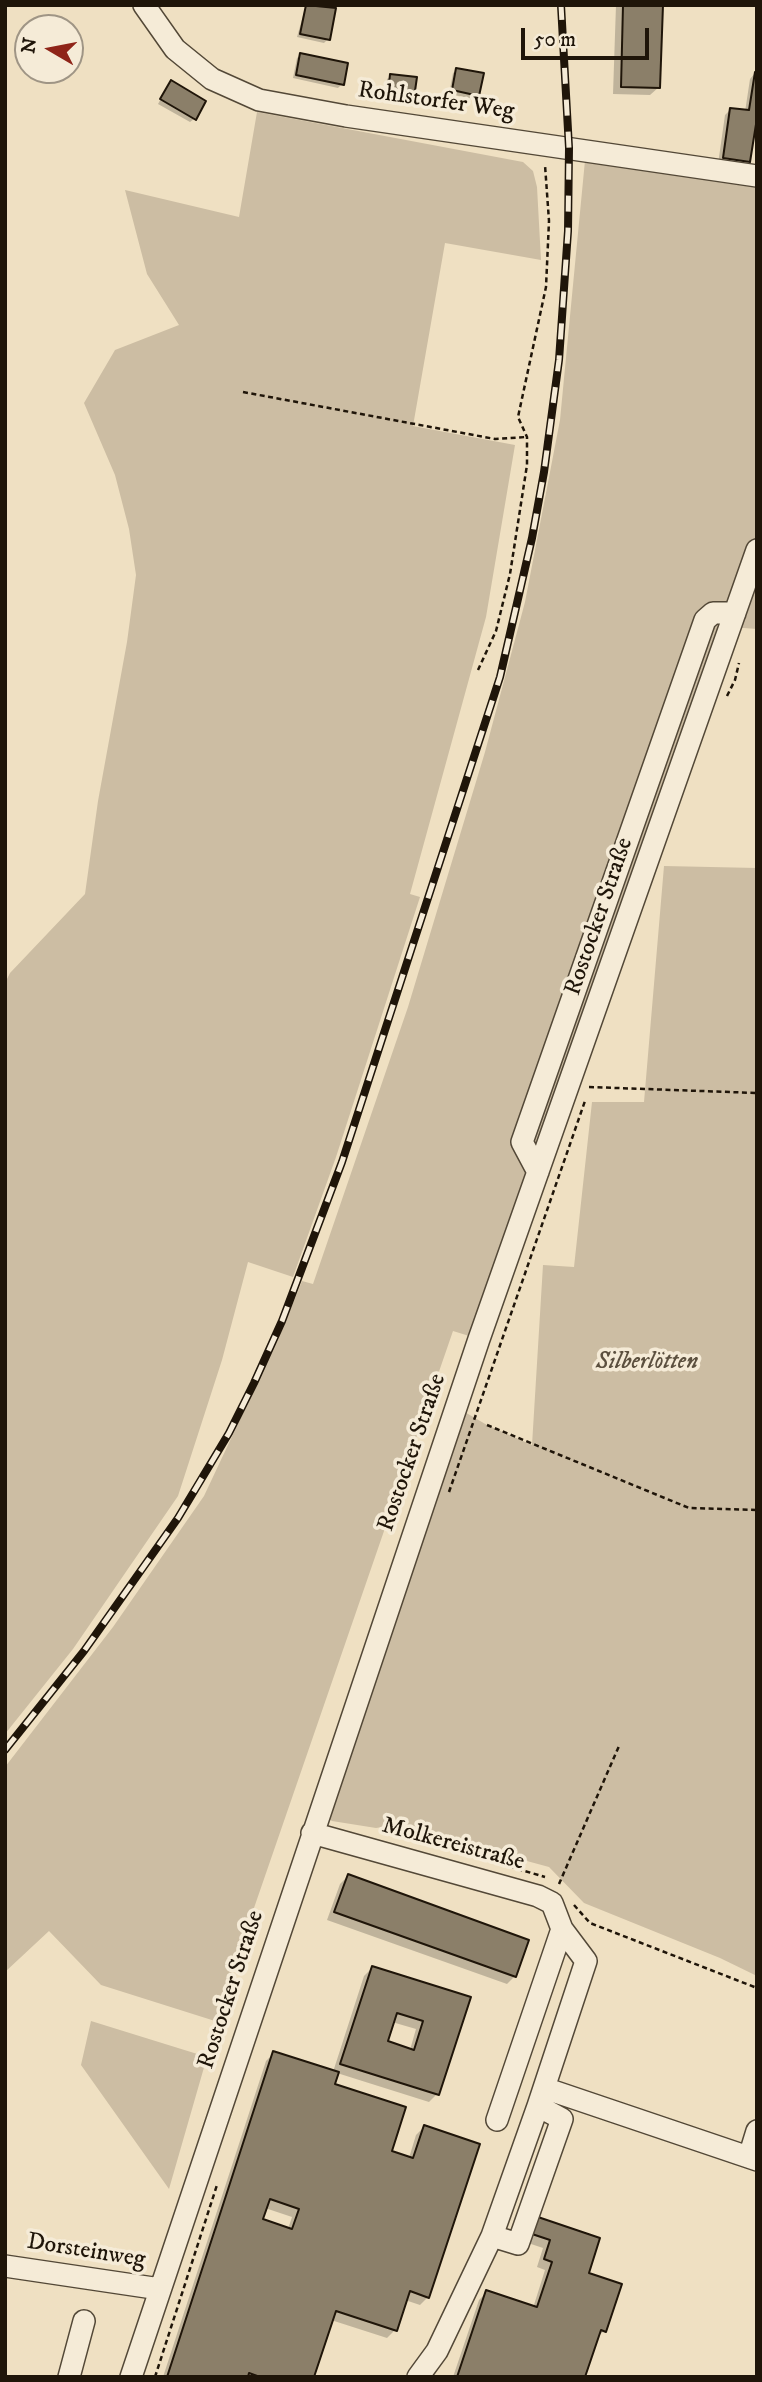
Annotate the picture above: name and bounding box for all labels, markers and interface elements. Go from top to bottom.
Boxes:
north arrow [14,14,84,84]
scale bar [524,14,652,58]
text: 50 m [534,27,576,53]
text: N [17,36,42,55]
street label: Rohlstorfer Weg [356,77,516,127]
street label: Rostocker Straße [560,834,640,1000]
park label: Silberlötten [596,1349,698,1377]
street label: Rostocker Straße [373,1370,453,1536]
street label: Molkereistraße [379,1812,527,1878]
street label: Rostocker Straße [193,1907,271,2073]
street label: Dorsteinweg [25,2228,147,2276]

